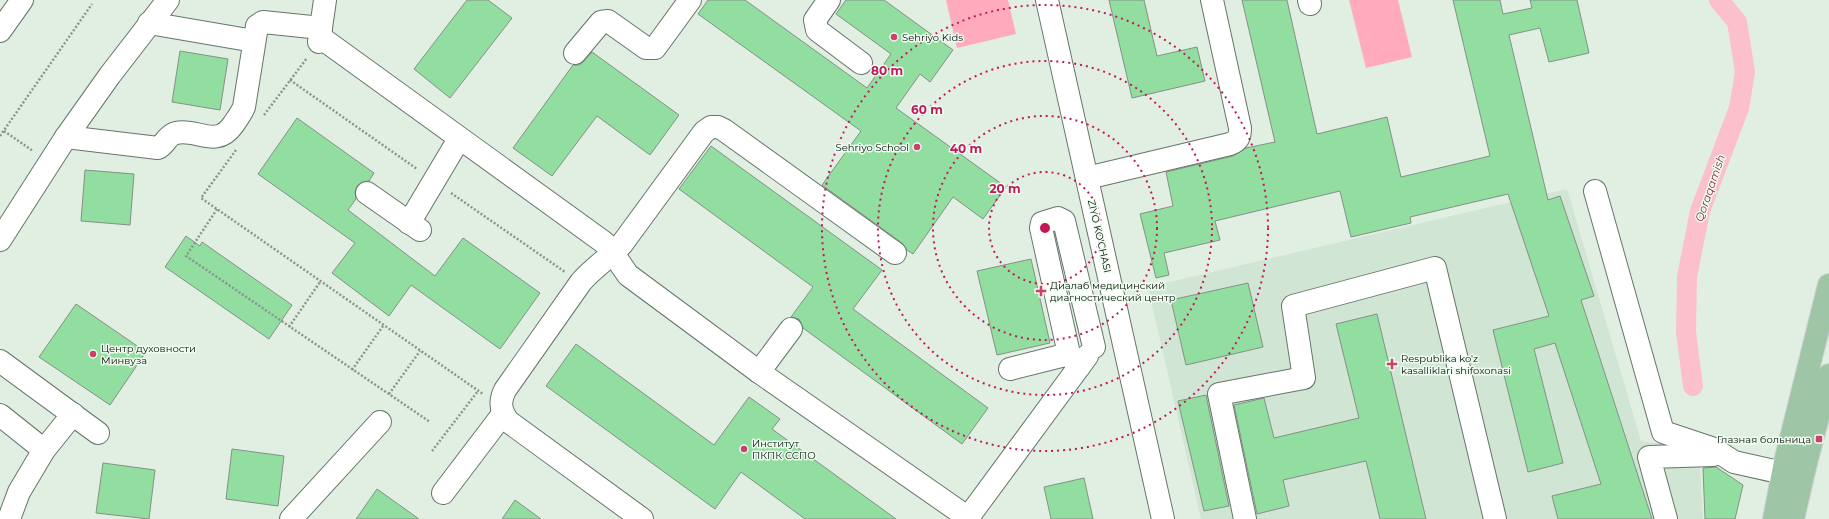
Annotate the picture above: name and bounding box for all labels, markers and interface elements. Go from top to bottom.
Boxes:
place label: Sehriyo Kids [902,31,963,44]
marker: Sehriyo Kids [889,32,899,42]
text: 80 m [871,63,903,78]
text: 60 m [911,102,943,117]
place label: Sehriyo School [836,141,909,154]
text: 40 m [950,141,982,156]
marker: Sehriyo School [912,142,922,152]
water label: Qoraqamish [1692,153,1728,223]
text: 20 m [989,181,1021,196]
street label: ZIYO KO'CHASI [1085,198,1114,274]
centre of rings [1038,221,1052,235]
place label: Диалаб медицинский диагностический центр [1050,279,1176,304]
marker: Диалаб медицинский диагностический центр [1035,285,1047,297]
place label: Центр духовности Минвуза [101,342,196,367]
marker: Центр духовности Минвуза [88,349,98,359]
place label: Respublika ko'z kasalliklari shifoxonasi [1401,352,1511,377]
marker: Respublika ko'z kasalliklari shifoxonasi [1386,358,1398,370]
place label: Глазная больница [1717,433,1811,446]
marker: Глазная больница [1814,434,1824,444]
place label: Институт ПКПК ССПО [752,437,816,462]
marker: Институт ПКПК ССПО [739,444,749,454]

